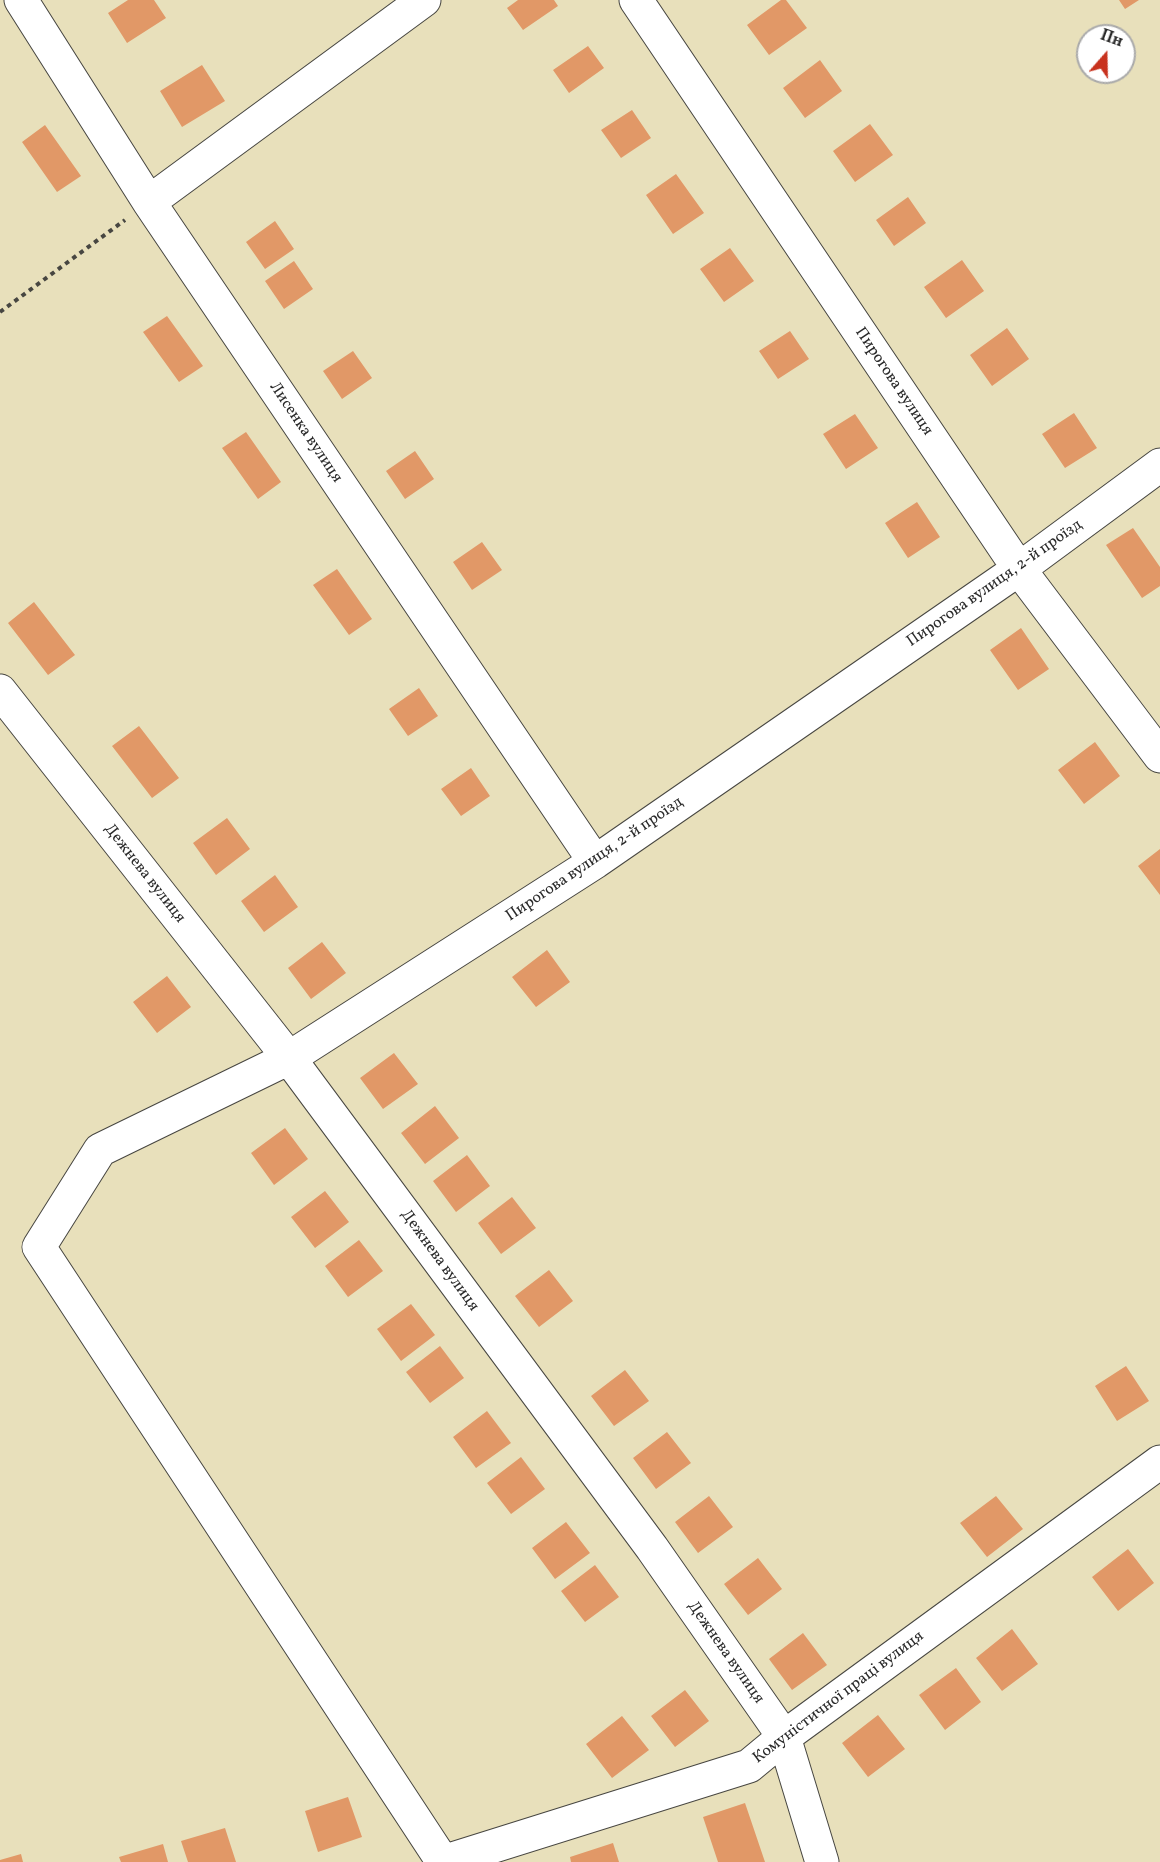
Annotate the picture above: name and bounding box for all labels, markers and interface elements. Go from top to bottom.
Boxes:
north arrow [1076,24,1136,84]
text: Пн [1097,25,1126,53]
street label: Пирогова вулиця [850,324,936,440]
street label: Лисенка вулиця [264,379,346,487]
street label: Пирогова вулиця, 2-й проїзд [904,516,1086,652]
street label: Пирогова вулиця, 2-й проїзд [503,793,687,927]
street label: Дежнева вулиця [99,820,189,928]
street label: Дежнева вулиця [396,1206,482,1316]
street label: Дежнева вулиця [682,1598,768,1708]
street label: Комуністичної праці вулиця [750,1627,928,1769]

